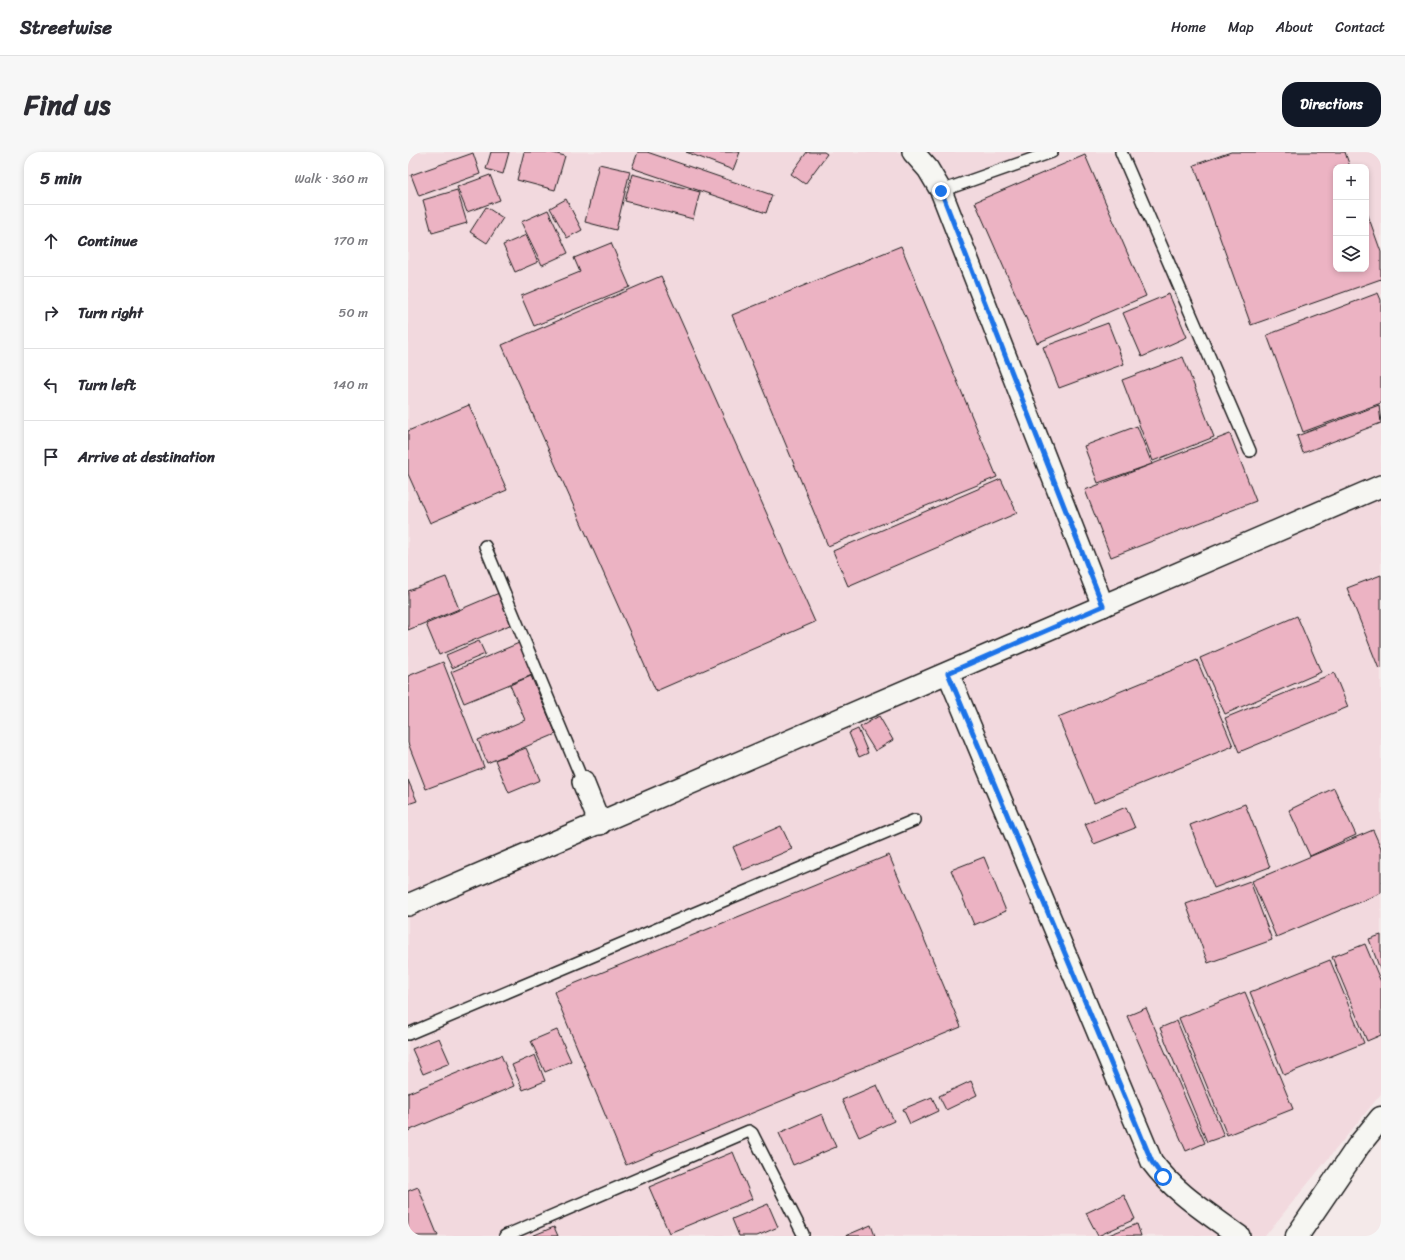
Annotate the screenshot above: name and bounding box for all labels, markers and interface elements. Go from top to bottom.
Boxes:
text: Streetwise [20,11,112,44]
text: Home [1171,15,1206,40]
text: Map [1228,15,1254,40]
text: About [1276,15,1313,40]
text: Contact [1335,15,1385,40]
text: Find us [24,80,111,129]
button: Directions [1282,82,1381,127]
text: 5 min [40,163,82,193]
map controls [1333,164,1369,272]
button: + [1333,164,1369,200]
text: Walk · 360 m [294,167,368,190]
route end [932,182,950,200]
button: − [1333,200,1369,236]
text: Continue [78,228,138,254]
text: 170 m [333,229,368,252]
icon: ahead [40,230,62,252]
button: layers [1333,236,1369,272]
text: Turn right [78,300,143,326]
text: 50 m [338,301,368,324]
icon: right [40,302,62,324]
text: Turn left [78,372,136,398]
text: 140 m [333,373,368,396]
icon: left [40,374,62,396]
text: Arrive at destination [78,444,215,470]
icon: arrive [40,446,62,468]
route start [1154,1168,1172,1186]

